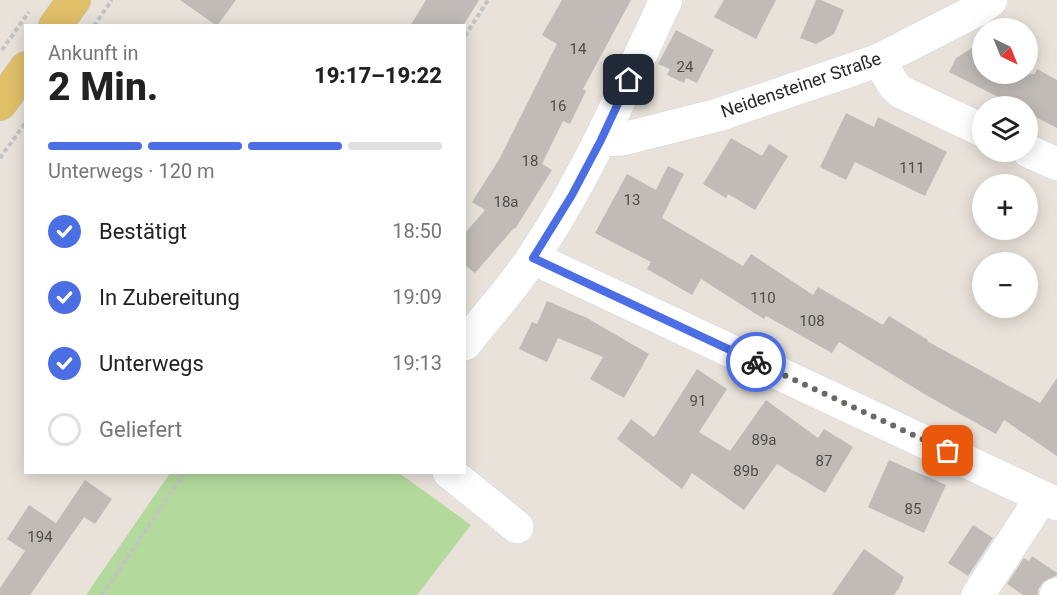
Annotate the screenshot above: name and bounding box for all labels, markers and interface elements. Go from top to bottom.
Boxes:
north arrow [972,18,1038,84]
map controls [972,18,1038,318]
house number: 14 [570,40,587,58]
text: Ankunft in [48,41,139,65]
street label: Neidensteiner Straße [718,47,884,122]
pin [603,54,654,105]
house number: 24 [677,58,694,76]
text: 19:17–19:22 [314,63,442,88]
icon: home [612,63,645,96]
text: 2 Min. [48,64,158,110]
button: layers [972,96,1038,162]
house number: 16 [550,97,566,115]
house number: 18 [522,152,538,170]
text: Unterwegs · 120 m [48,159,215,183]
house number: 111 [899,159,925,177]
button: + [972,174,1038,240]
house number: 13 [624,191,640,209]
house number: 18a [493,193,519,211]
icon: check [48,215,81,248]
text: Bestätigt [99,219,187,244]
text: 18:50 [392,219,442,243]
button: − [972,252,1038,318]
icon: check [48,281,81,314]
text: In Zubereitung [99,285,240,310]
text: 19:09 [392,285,442,309]
house number: 110 [750,289,776,307]
house number: 108 [799,312,825,330]
courier [726,332,786,392]
icon: bike [740,346,773,379]
icon: check [48,347,81,380]
text: Unterwegs [99,351,204,376]
text: 19:13 [392,351,442,375]
house number: 91 [690,392,706,410]
text: Geliefert [99,417,182,442]
pin [922,425,973,476]
house number: 89a [751,431,777,449]
icon: bag [931,434,964,467]
house number: 87 [816,452,832,470]
house number: 89b [733,462,759,480]
house number: 85 [905,500,921,518]
house number: 194 [27,528,53,546]

